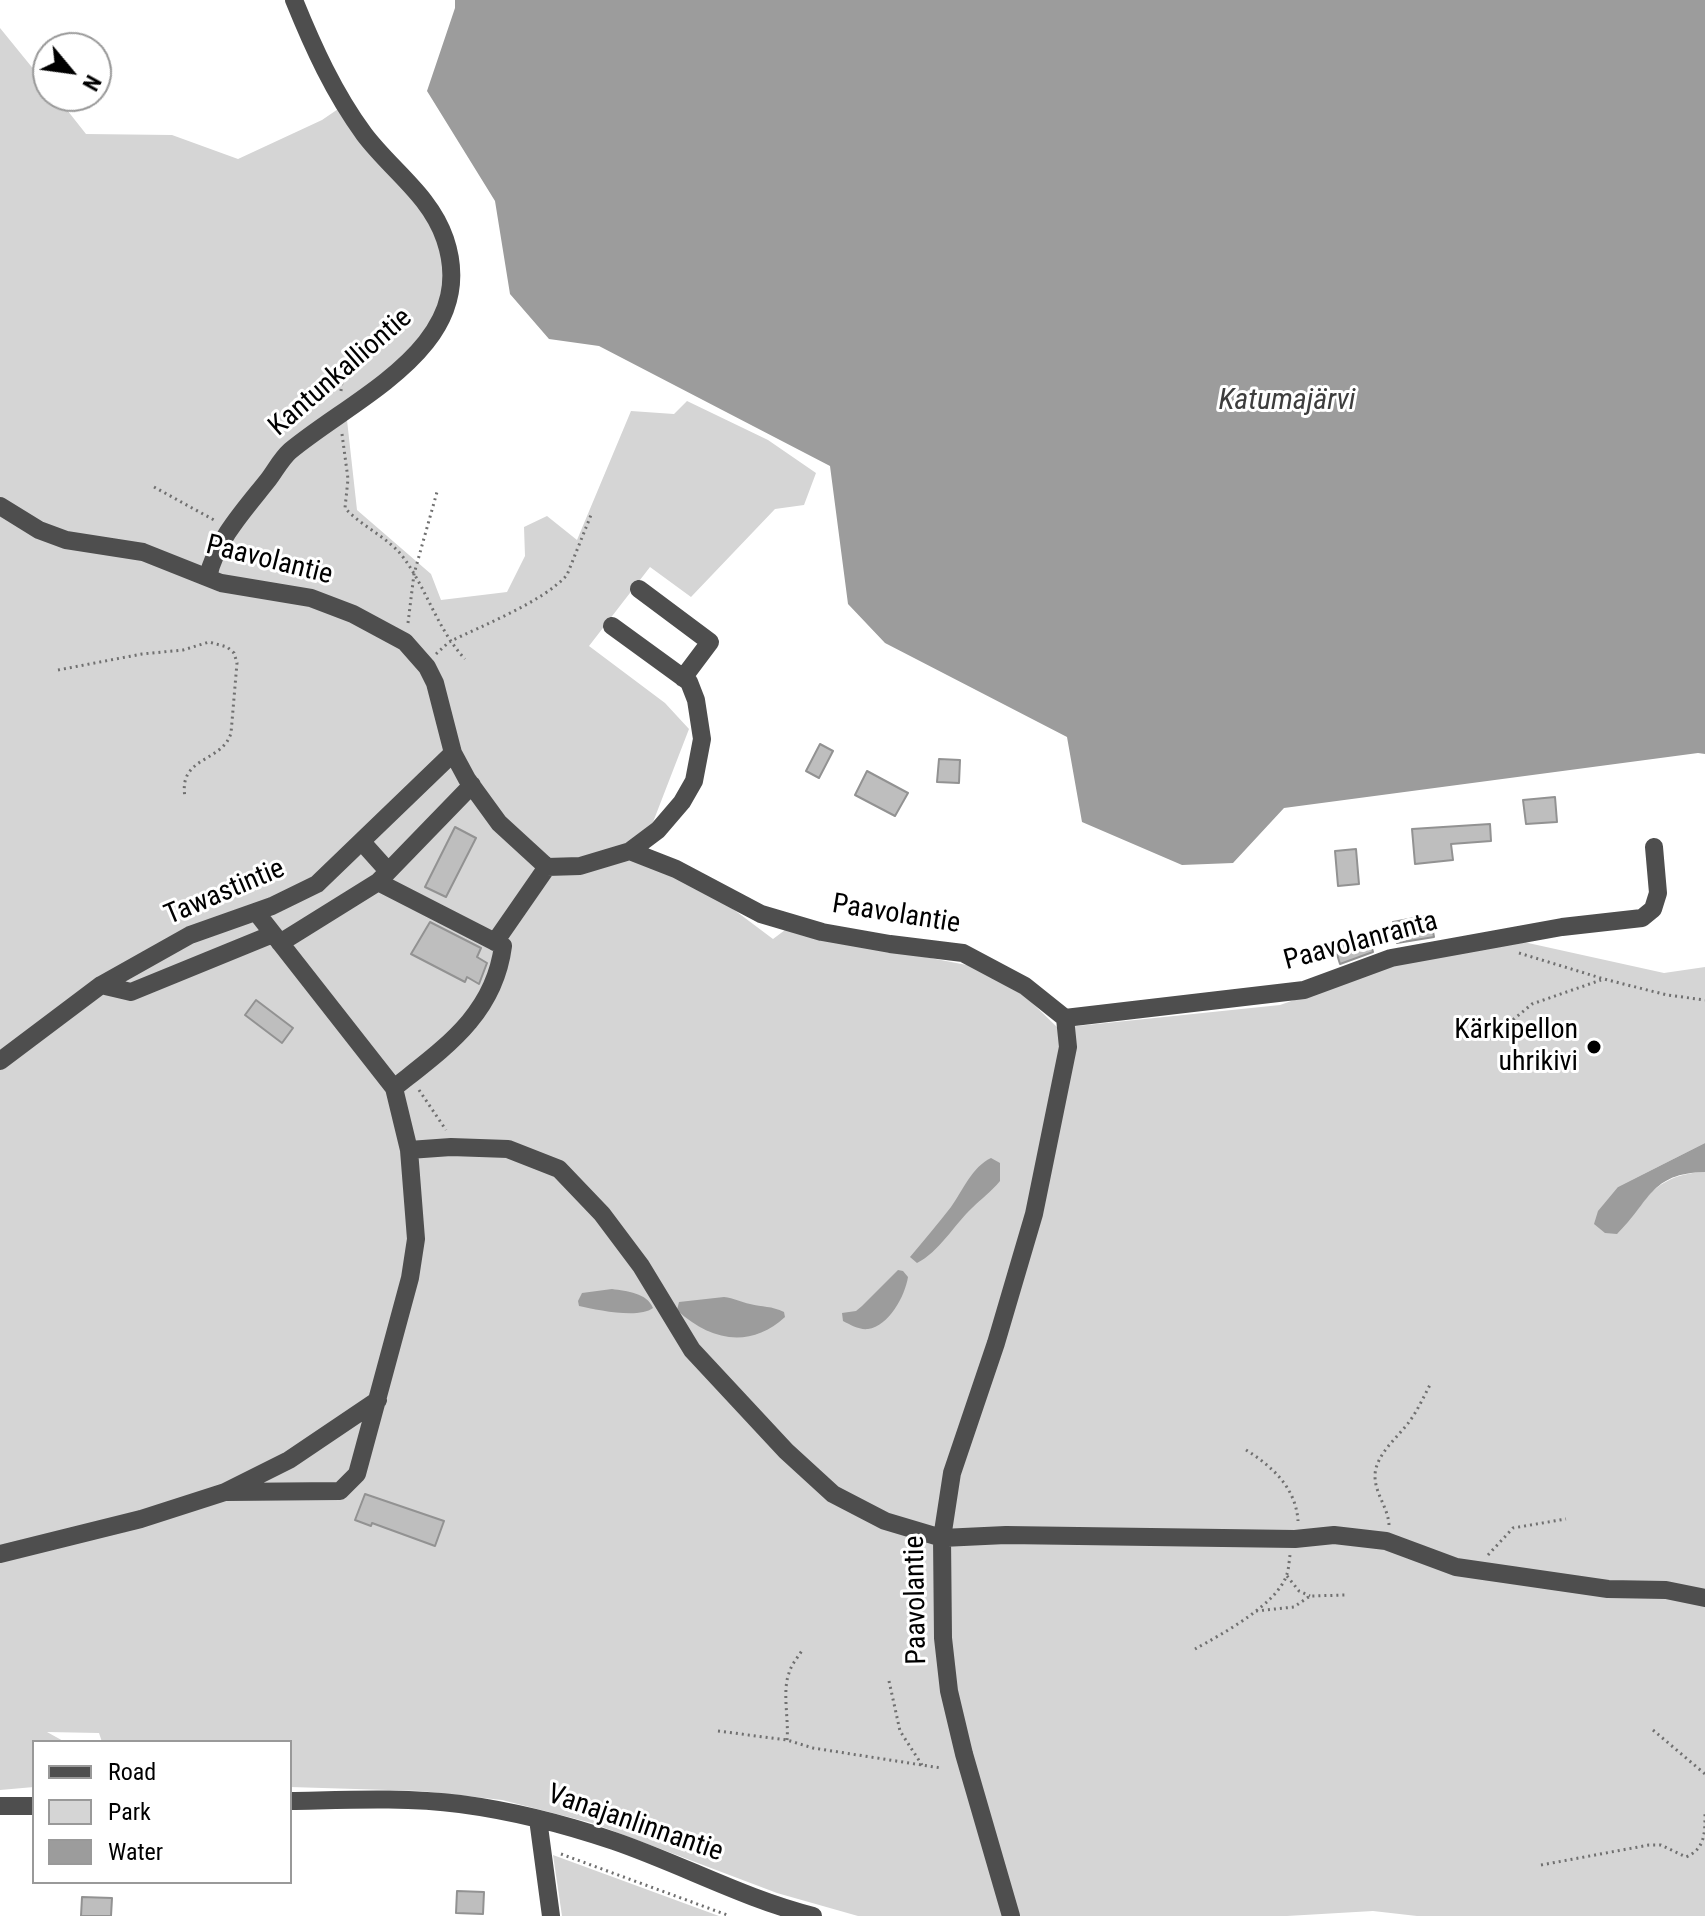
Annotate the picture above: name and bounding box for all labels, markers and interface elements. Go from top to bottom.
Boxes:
north arrow [32,32,112,112]
text: N [77,71,106,95]
street label: Kantunkalliontie [263,302,419,444]
water label: Katumajärvi [1218,383,1356,419]
street label: Paavolantie [202,529,336,593]
street label: Tawastintie [160,853,290,933]
street label: Paavolantie [830,888,962,942]
street label: Paavolanranta [1280,905,1442,979]
place label: Kärkipellon uhrikivi [1454,1014,1578,1080]
marker: Kärkipellon uhrikivi [1585,1038,1603,1056]
street label: Paavolantie [899,1535,935,1665]
legend [32,1740,292,1884]
text: Road [108,1758,156,1786]
street label: Vanajanlinnantie [543,1778,727,1870]
text: Park [108,1798,151,1826]
text: Water [108,1838,163,1866]

